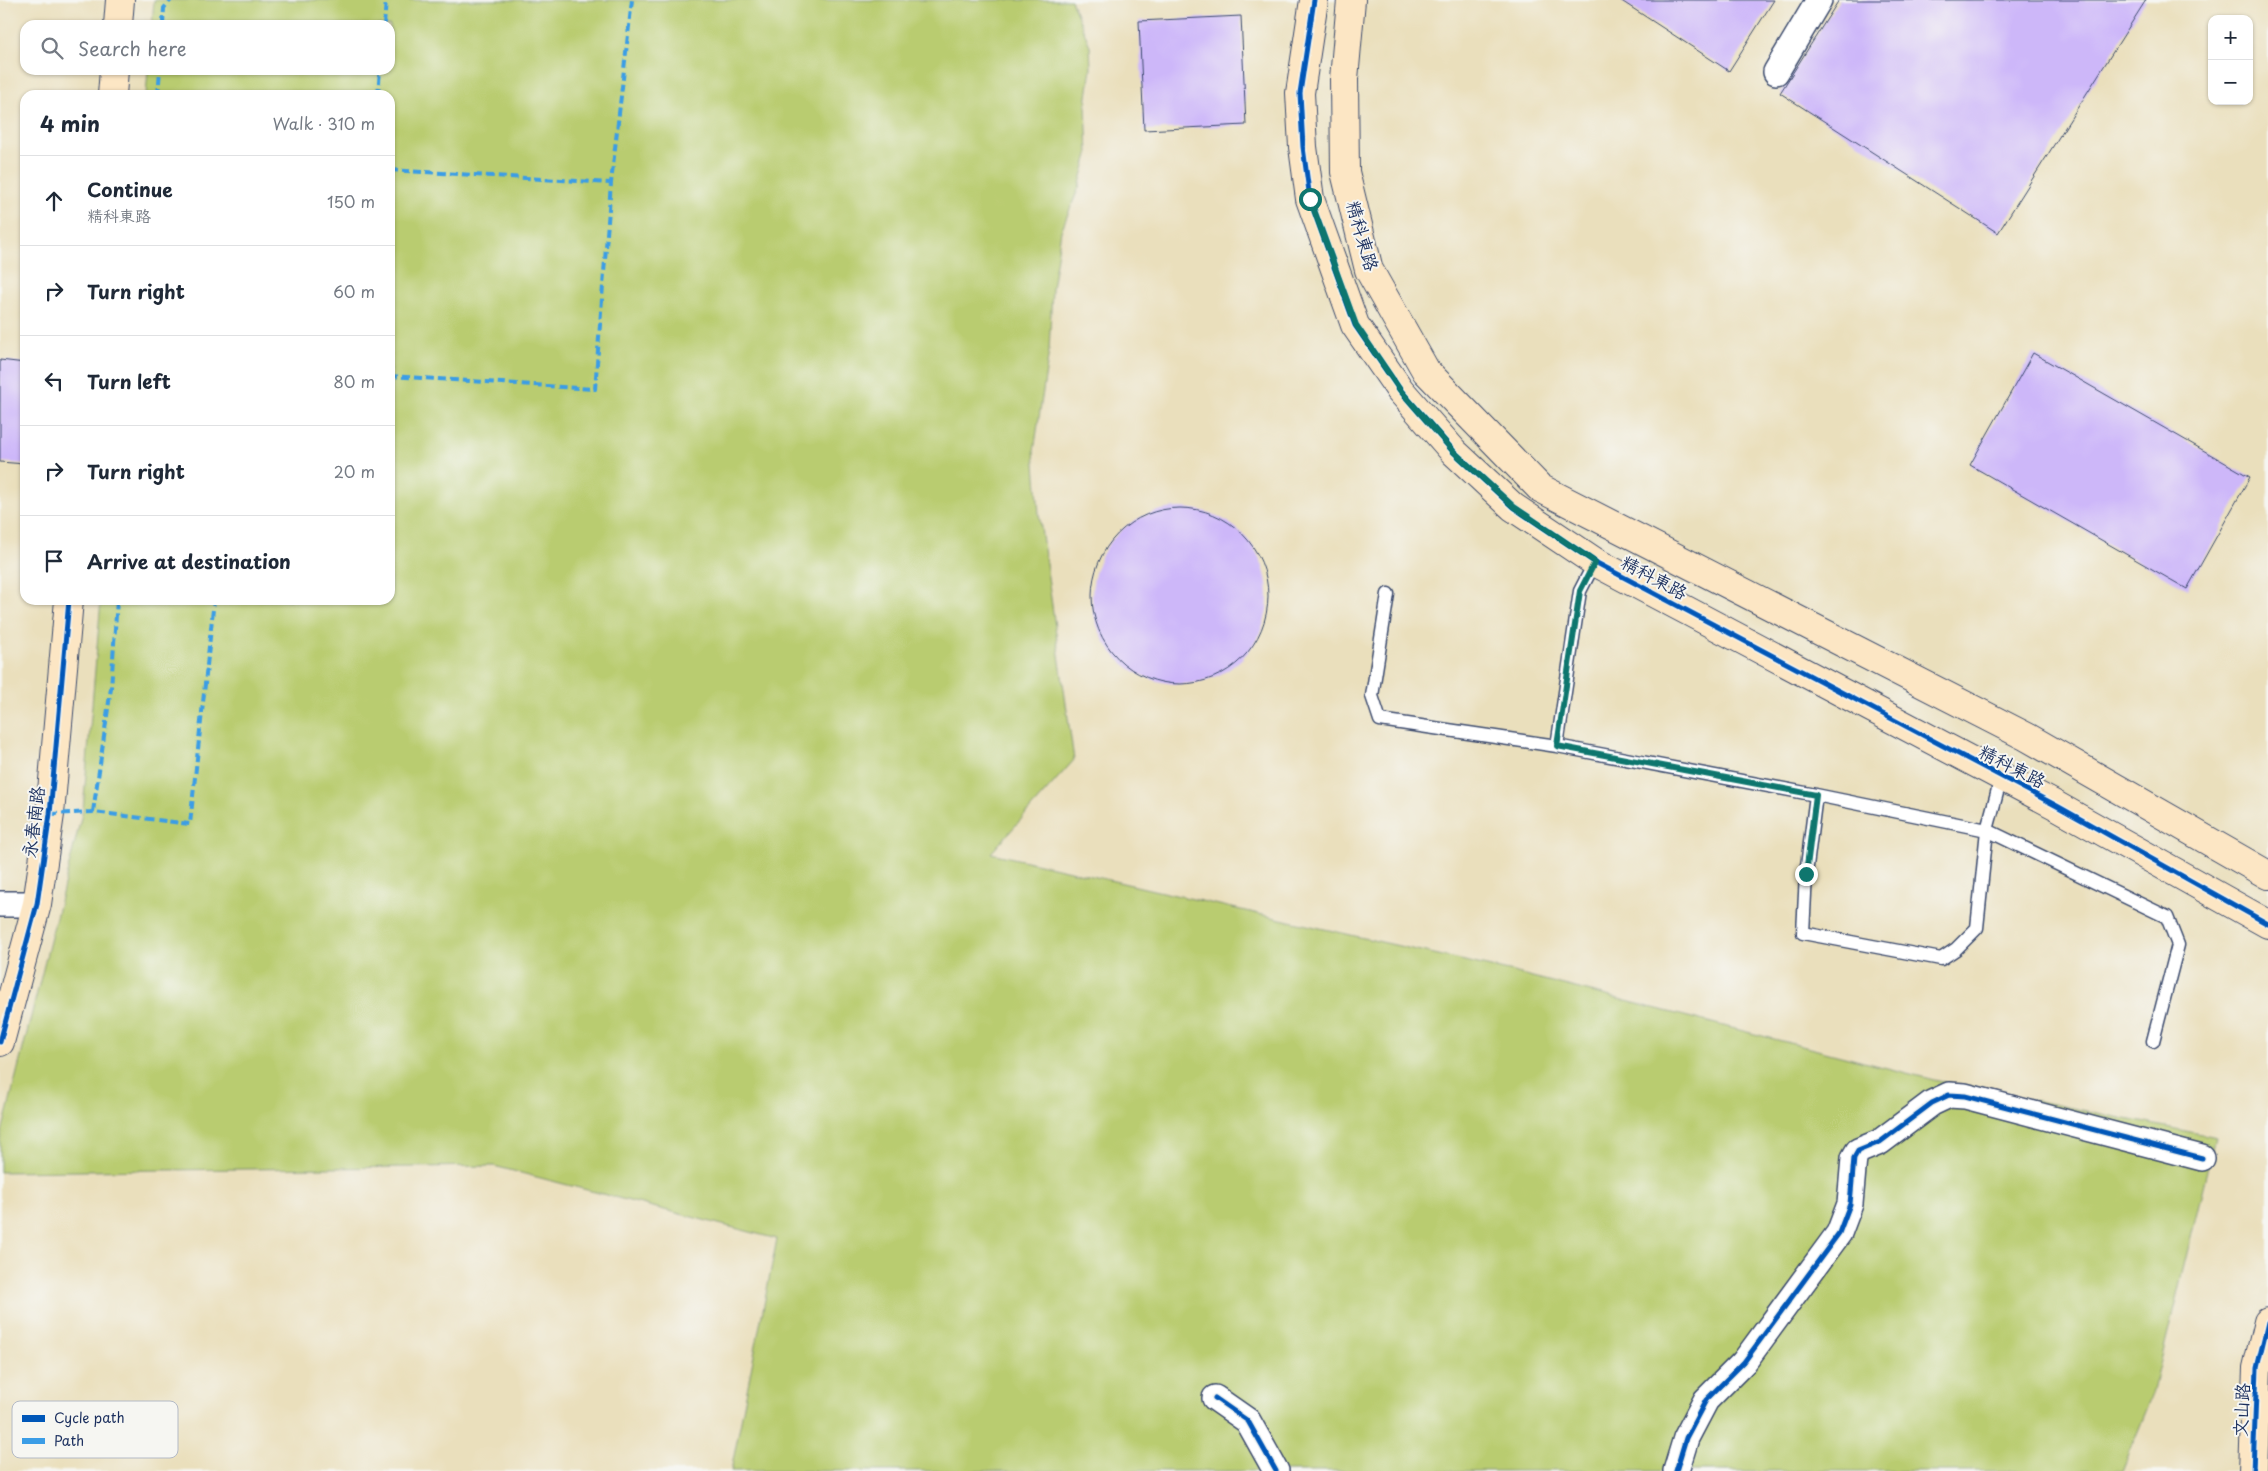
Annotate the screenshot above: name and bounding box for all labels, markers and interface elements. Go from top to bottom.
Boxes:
map controls [2208,15,2253,105]
button: + [2208,15,2253,60]
search box [20,20,395,75]
icon: search [38,34,66,62]
text: Search here [78,34,187,62]
button: − [2208,60,2253,105]
text: 4 min [40,107,100,139]
text: Walk · 310 m [273,111,375,135]
text: Continue [87,175,173,203]
icon: ahead [40,187,68,215]
route start [1299,188,1322,211]
text: 150 m [327,189,375,213]
street label: 精科東路 [1341,197,1386,274]
text: 精科東路 [87,203,151,227]
icon: right [40,277,68,305]
text: Turn right [87,277,185,305]
text: 60 m [333,279,375,303]
icon: left [40,367,68,395]
text: Turn left [87,367,171,395]
text: 80 m [333,369,375,393]
icon: right [40,457,68,485]
text: Turn right [87,457,185,485]
text: 20 m [334,459,375,483]
icon: arrive [40,547,68,575]
text: Arrive at destination [87,547,291,575]
street label: 精科東路 [1617,548,1693,605]
street label: 精科東路 [1974,737,2051,794]
street label: 永春南路 [15,784,50,859]
route end [1795,863,1818,886]
street label: 文山路 [2226,1382,2255,1438]
legend [12,1401,178,1458]
text: Cycle path [54,1407,125,1428]
text: Path [54,1430,84,1451]

